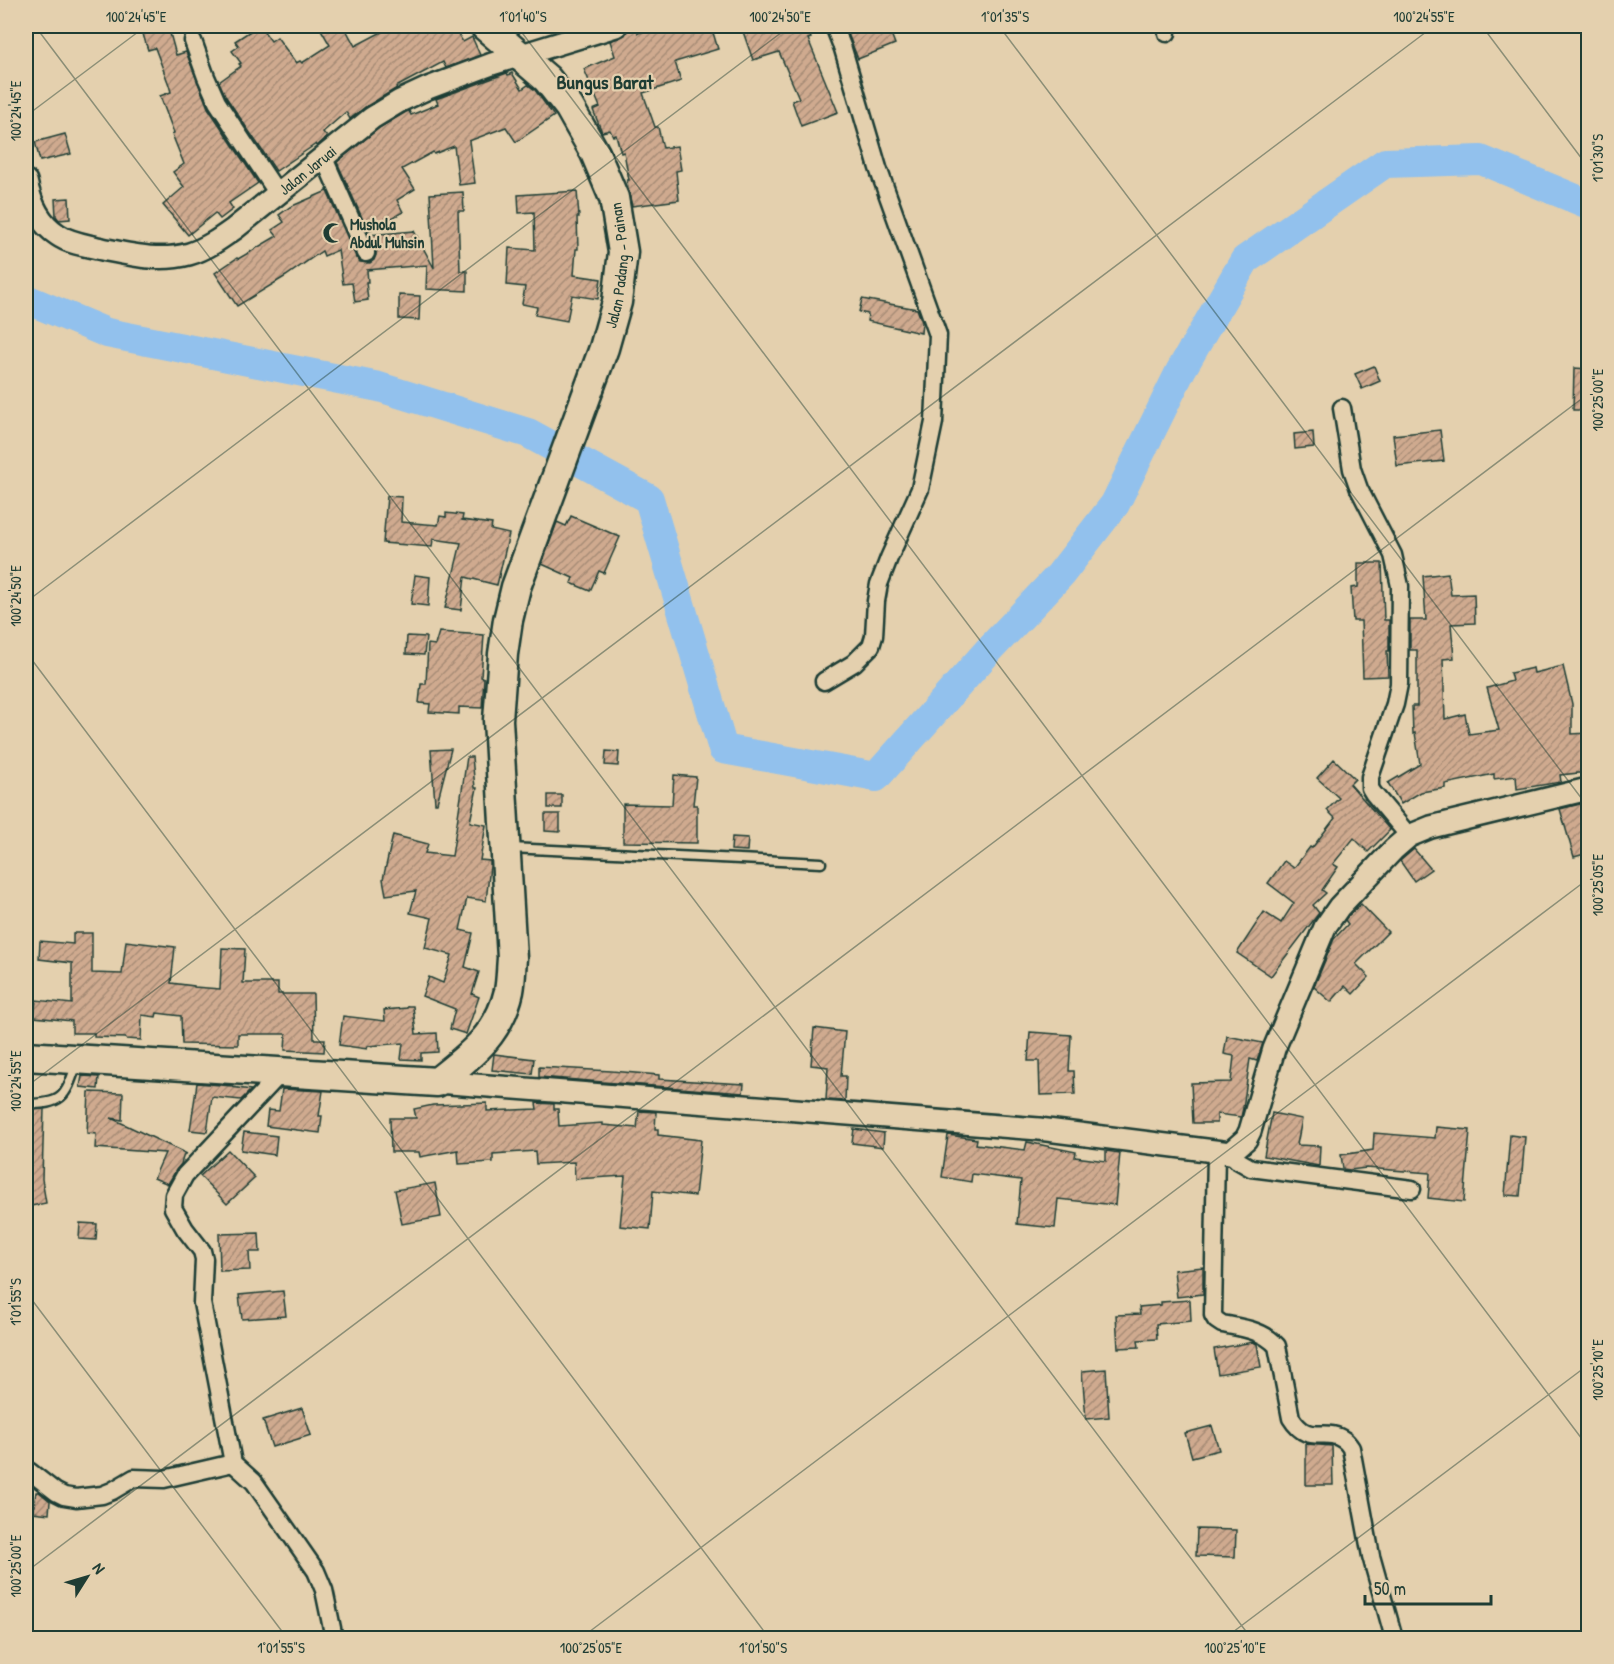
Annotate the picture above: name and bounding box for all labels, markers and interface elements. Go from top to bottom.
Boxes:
text: 100°24'45"E [106,6,167,27]
text: 1°01'40"S [499,6,547,27]
text: 100°24'50"E [749,6,811,27]
text: 1°01'35"S [981,6,1029,27]
text: 100°24'55"E [1393,6,1455,27]
district label: Bungus Barat [557,68,655,96]
text: 100°24'45"E [5,80,26,141]
text: 1°01'30"S [1587,134,1608,182]
street label: Jalan Jaruai [274,140,341,200]
street label: Jalan Padang - Painan [599,201,634,331]
place label: Mushola Abdul Muhsin [350,213,425,253]
mosque icon: Mushola Abdul Muhsin [321,221,345,245]
text: 100°25'00"E [1587,368,1608,431]
text: 100°24'50"E [5,565,26,627]
text: 100°25'05"E [1587,853,1608,916]
text: 100°24'55"E [5,1050,26,1112]
text: 1°01'55"S [5,1278,26,1326]
text: 100°25'10"E [1587,1339,1608,1401]
text: 100°25'00"E [5,1534,26,1597]
north arrow [57,1547,117,1607]
text: N [88,1558,111,1578]
scale bar [1365,1568,1491,1606]
text: 50 m [1374,1576,1406,1601]
text: 1°01'55"S [257,1637,305,1658]
text: 100°25'05"E [560,1637,623,1658]
text: 1°01'50"S [739,1637,787,1658]
text: 100°25'10"E [1204,1637,1266,1658]

